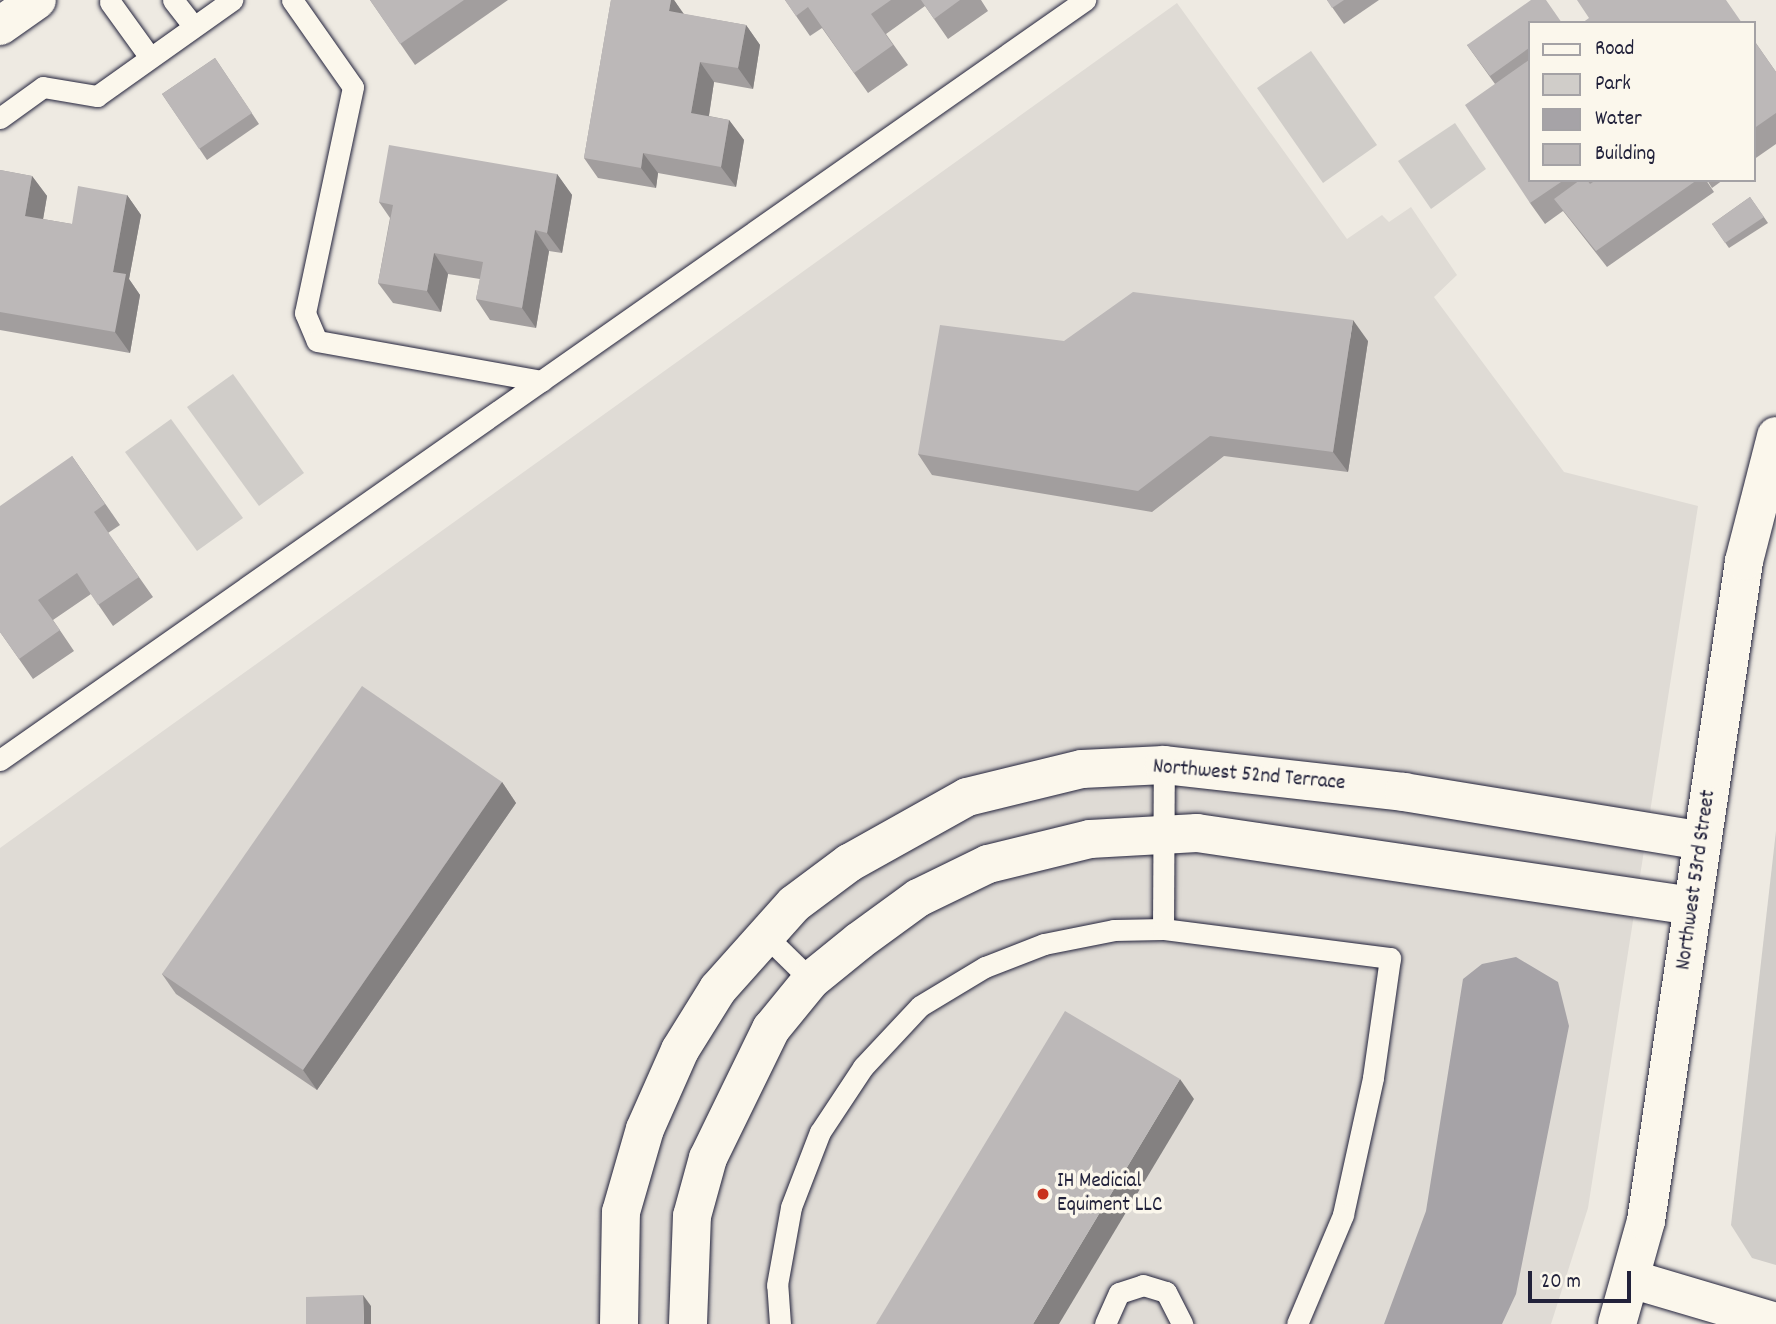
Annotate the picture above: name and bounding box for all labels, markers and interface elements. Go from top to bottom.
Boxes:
legend [1528,21,1755,182]
text: Road [1595,35,1634,65]
text: Park [1595,70,1631,100]
text: Water [1595,105,1642,135]
text: Building [1595,140,1655,170]
street label: Northwest 52nd Terrace [1152,755,1346,797]
street label: Northwest 53rd Street [1672,788,1722,972]
place label: IH Medicial Equiment LLC [1057,1169,1162,1219]
marker: IH Medicial Equiment LLC [1035,1186,1051,1202]
scale bar [1531,1258,1634,1302]
text: 20 m [1541,1268,1581,1298]

